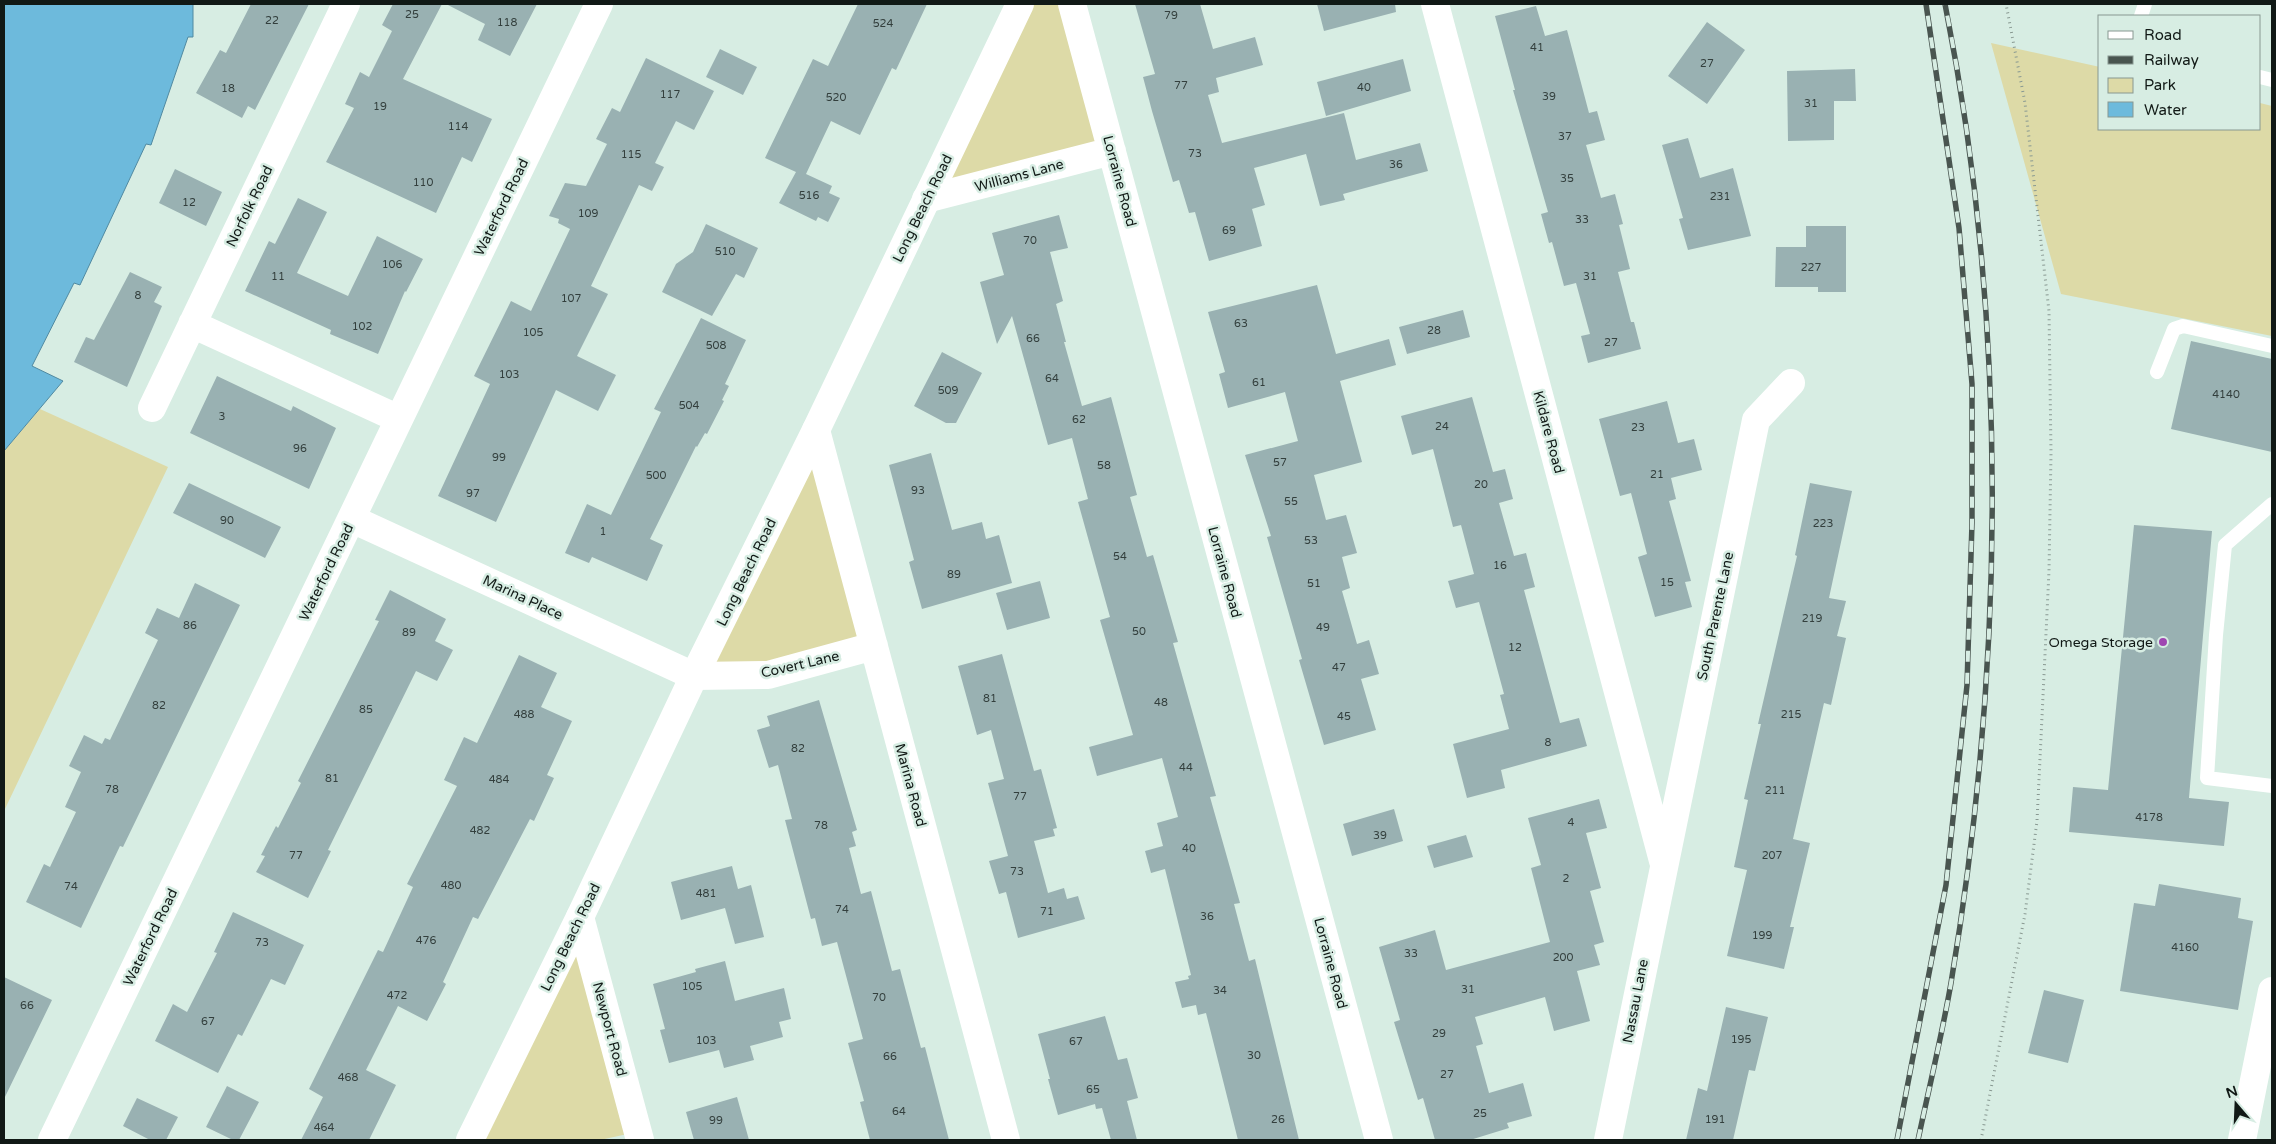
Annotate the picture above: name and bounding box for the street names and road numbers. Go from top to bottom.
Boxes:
street label: Lorraine Road [1099,134,1140,229]
street label: Long Beach Road [889,152,956,265]
street label: Williams Lane [973,155,1066,196]
street label: Waterford Road [471,156,532,259]
street label: Norfolk Road [222,163,276,250]
street label: Kildare Road [1529,389,1568,475]
street label: Long Beach Road [713,516,780,629]
street label: Waterford Road [296,521,357,624]
street label: Lorraine Road [1204,525,1245,620]
street label: South Parente Lane [1694,550,1737,682]
street label: Marina Place [480,572,566,623]
street label: Covert Lane [759,647,841,682]
street label: Marina Road [891,742,930,829]
street label: Long Beach Road [537,881,604,994]
street label: Waterford Road [120,886,181,989]
street label: Lorraine Road [1310,916,1351,1011]
street label: Nassau Lane [1619,958,1652,1044]
street label: Newport Road [589,980,630,1078]

